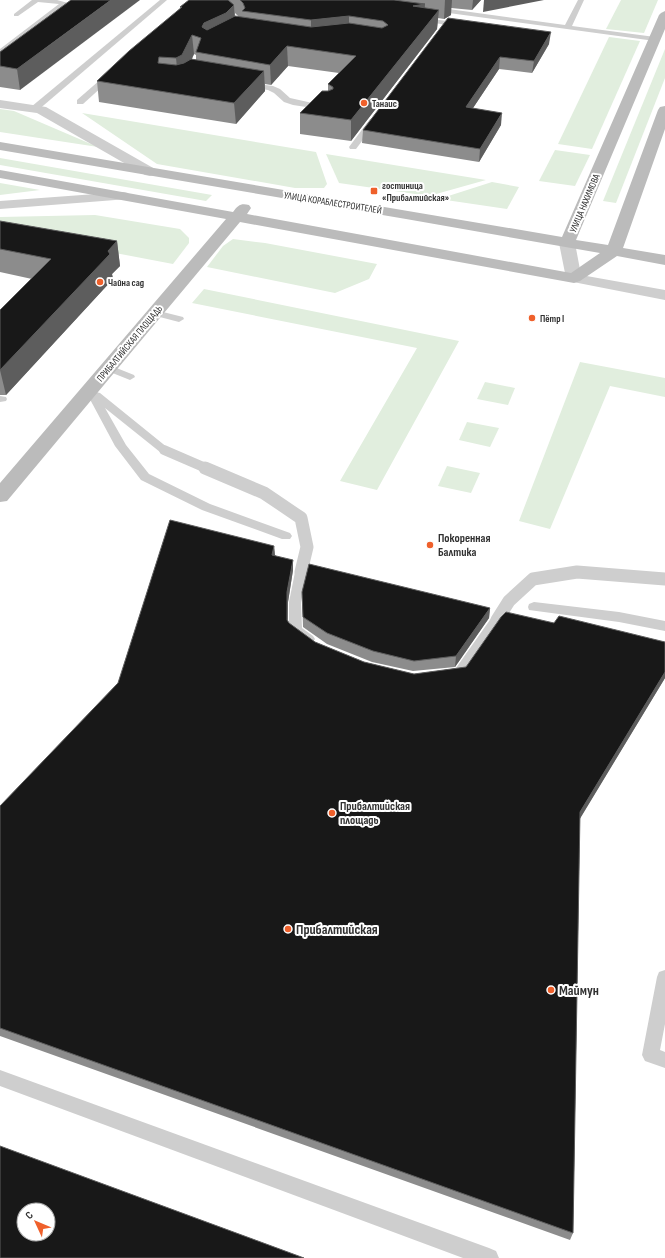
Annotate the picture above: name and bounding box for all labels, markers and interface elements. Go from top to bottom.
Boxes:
marker: Танаис [359,98,369,108]
place label: Танаис [372,98,397,110]
street label: УЛИЦА НАХИМОВА [567,172,603,234]
place label: гостиница «Прибалтийская» [382,180,450,204]
marker: гостиница «Прибалтийская» [369,186,379,196]
street label: УЛИЦА КОРАБЛЕСТРОИТЕЛЕЙ [283,189,383,217]
marker: Чайна сад [95,277,105,287]
place label: Чайна сад [108,277,144,289]
street label: ПРИБАЛТИЙСКАЯ ПЛОЩАДЬ [94,303,166,384]
marker: Пётр I [527,313,537,323]
place label: Пётр I [540,313,564,325]
place label: Покоренная Балтика [438,531,490,560]
marker: Покоренная Балтика [425,540,435,550]
place label: Прибалтийская площадь [340,799,410,828]
marker: Прибалтийская площадь [327,808,337,818]
place label: Прибалтийская [296,921,378,938]
marker: Прибалтийская [283,924,293,934]
place label: Маймун [559,982,599,999]
marker: Маймун [546,985,556,995]
north arrow [16,1202,56,1242]
text: С [23,1209,36,1222]

